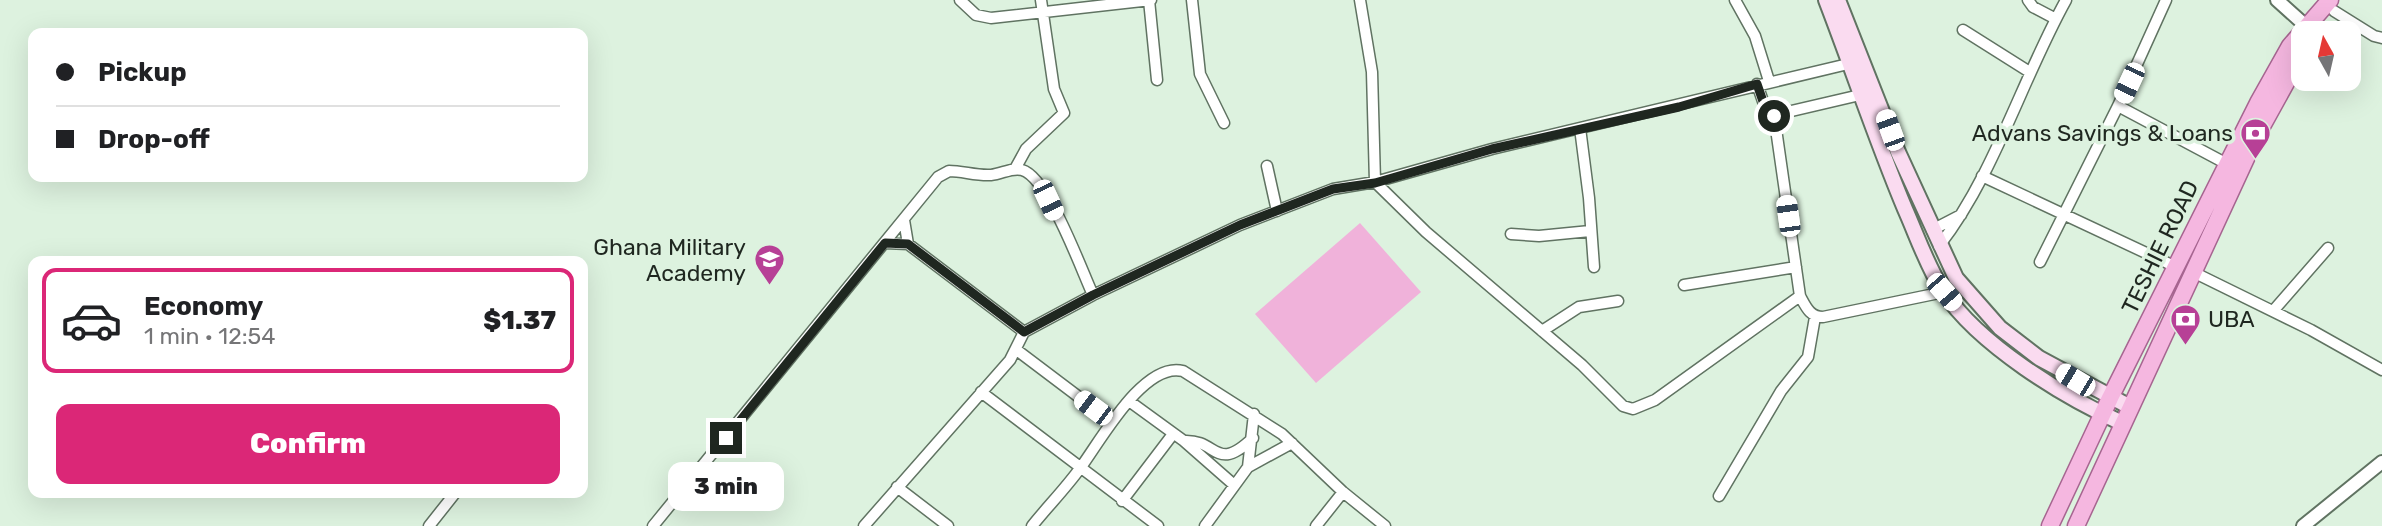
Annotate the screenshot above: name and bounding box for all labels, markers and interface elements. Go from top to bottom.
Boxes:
north arrow [2291,21,2361,91]
map controls [2291,21,2361,91]
text: Pickup [98,57,187,88]
car [2111,60,2148,106]
route start [1758,100,1790,132]
car [1873,107,1908,153]
bank icon: Advans Savings & Loans [2239,116,2273,160]
place label: Advans Savings & Loans [1972,119,2233,147]
text: Drop-off [98,124,210,155]
street label: TESHIE ROAD [2116,176,2204,318]
car [1030,177,1067,223]
car [1775,194,1802,238]
place label: Ghana Military Academy [593,233,746,287]
school or university icon: Ghana Military Academy [752,243,786,287]
car [1923,269,1966,315]
icon: car [60,289,123,352]
text: Economy [144,291,263,322]
bank icon: UBA [2168,302,2202,346]
text: $1.37 [483,305,556,336]
place label: UBA [2208,305,2255,333]
text: 1 min · 12:54 [144,322,275,350]
car [2052,360,2099,400]
car [1070,387,1117,429]
button: Confirm [56,404,560,484]
route end [710,422,742,454]
callout: 3 min [668,462,784,512]
text: 3 min [694,472,758,500]

